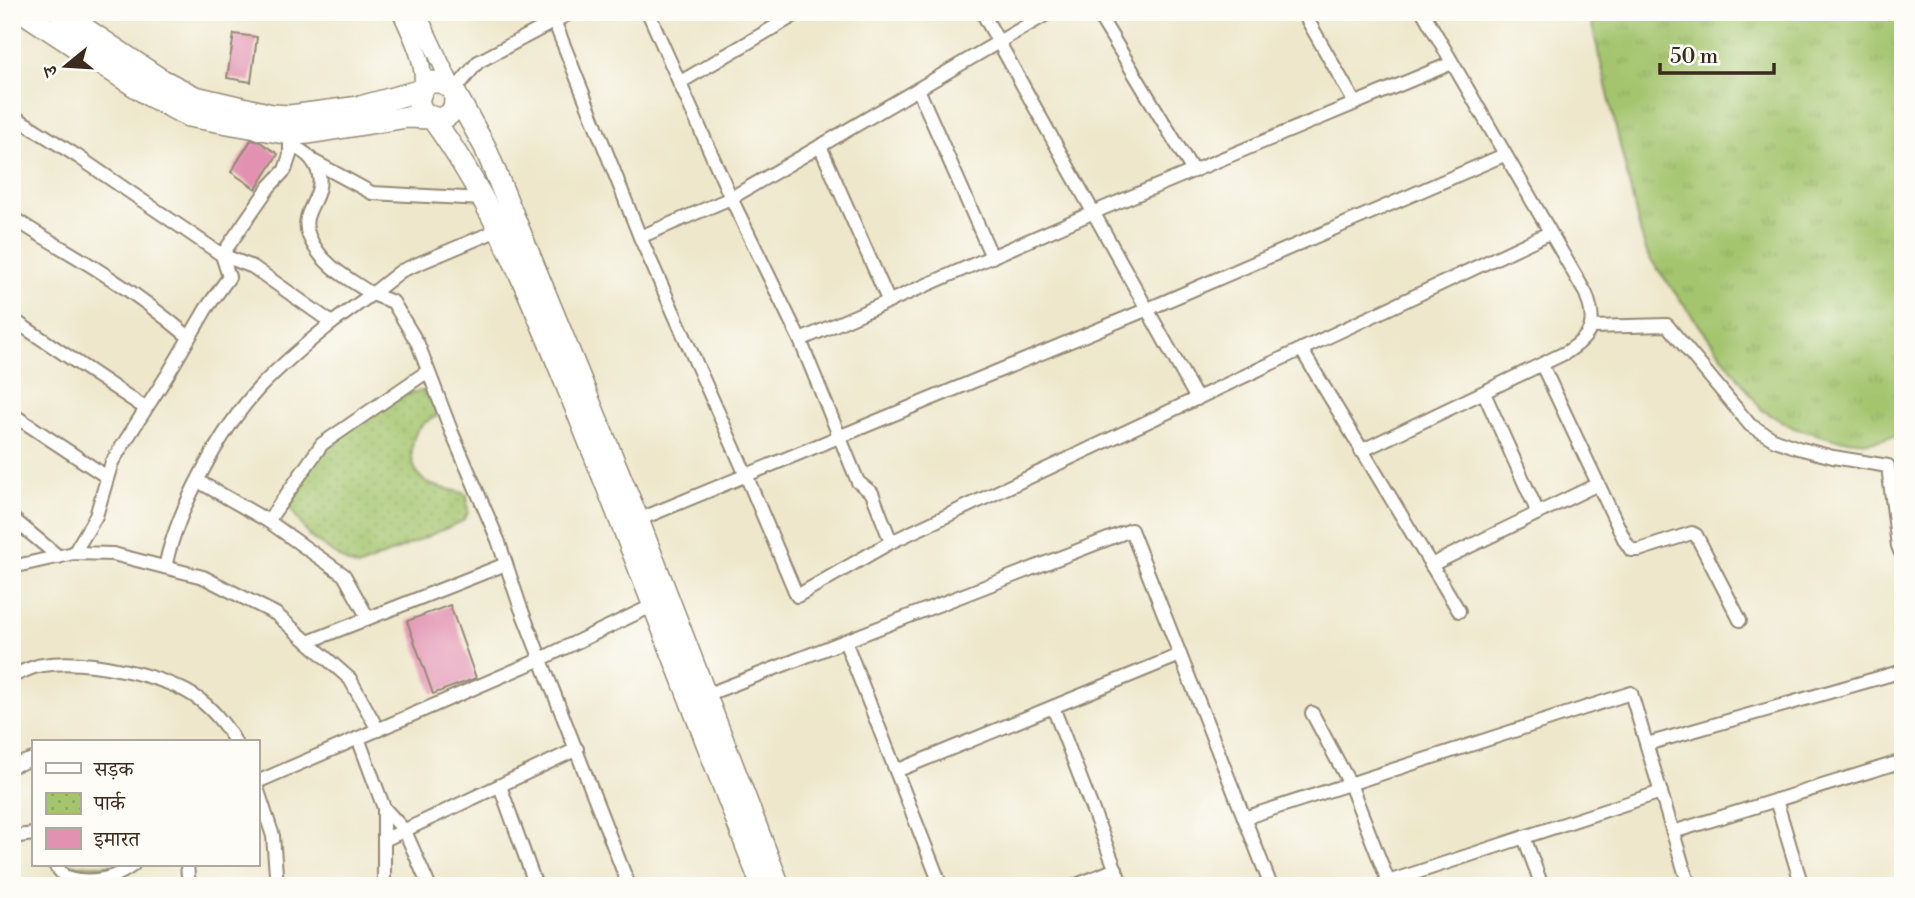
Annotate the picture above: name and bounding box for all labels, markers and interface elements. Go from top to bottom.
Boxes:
north arrow [32,32,102,102]
scale bar [1660,32,1773,76]
text: 50 m [1670,44,1718,70]
text: उ [37,61,64,81]
legend [32,740,259,866]
text: सड़क [93,757,134,783]
text: पार्क [93,791,126,817]
text: इमारत [93,827,141,853]

